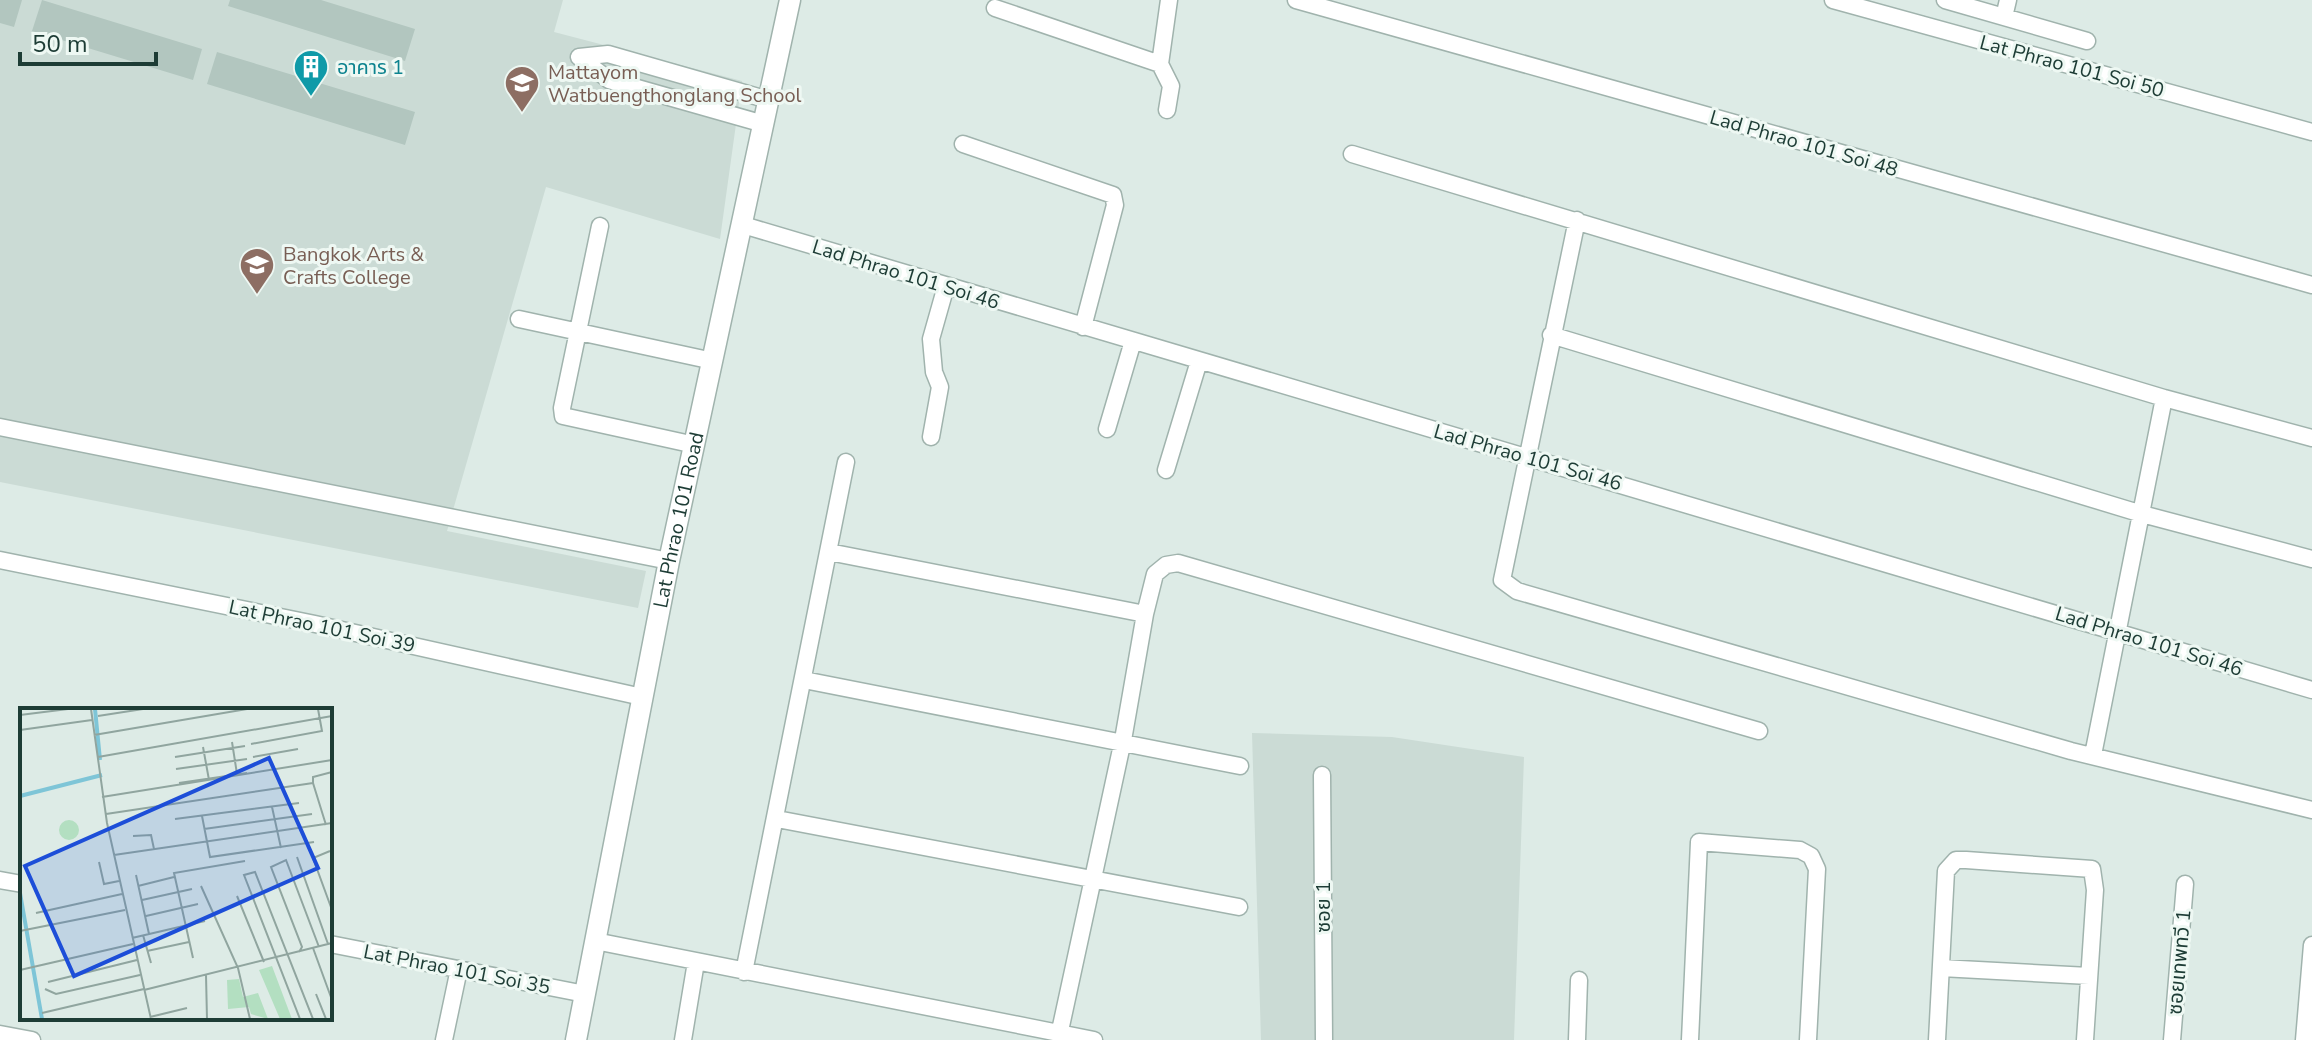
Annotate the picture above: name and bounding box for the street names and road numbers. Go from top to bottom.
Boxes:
street label: Lat Phrao 101 Soi 50 [1977,29,2167,104]
street label: Lad Phrao 101 Soi 48 [1707,104,1901,183]
street label: Lad Phrao 101 Soi 46 [809,233,1003,316]
street label: Lad Phrao 101 Soi 46 [1431,418,1625,497]
street label: Lat Phrao 101 Road [647,430,710,610]
street label: Lat Phrao 101 Soi 39 [226,594,418,659]
street label: Lad Phrao 101 Soi 46 [2052,600,2246,683]
street label: ซอย 1 [1310,881,1337,933]
street label: ซอยเทพทวี 1 [2161,908,2198,1016]
street label: Lat Phrao 101 Soi 35 [361,938,553,1001]

